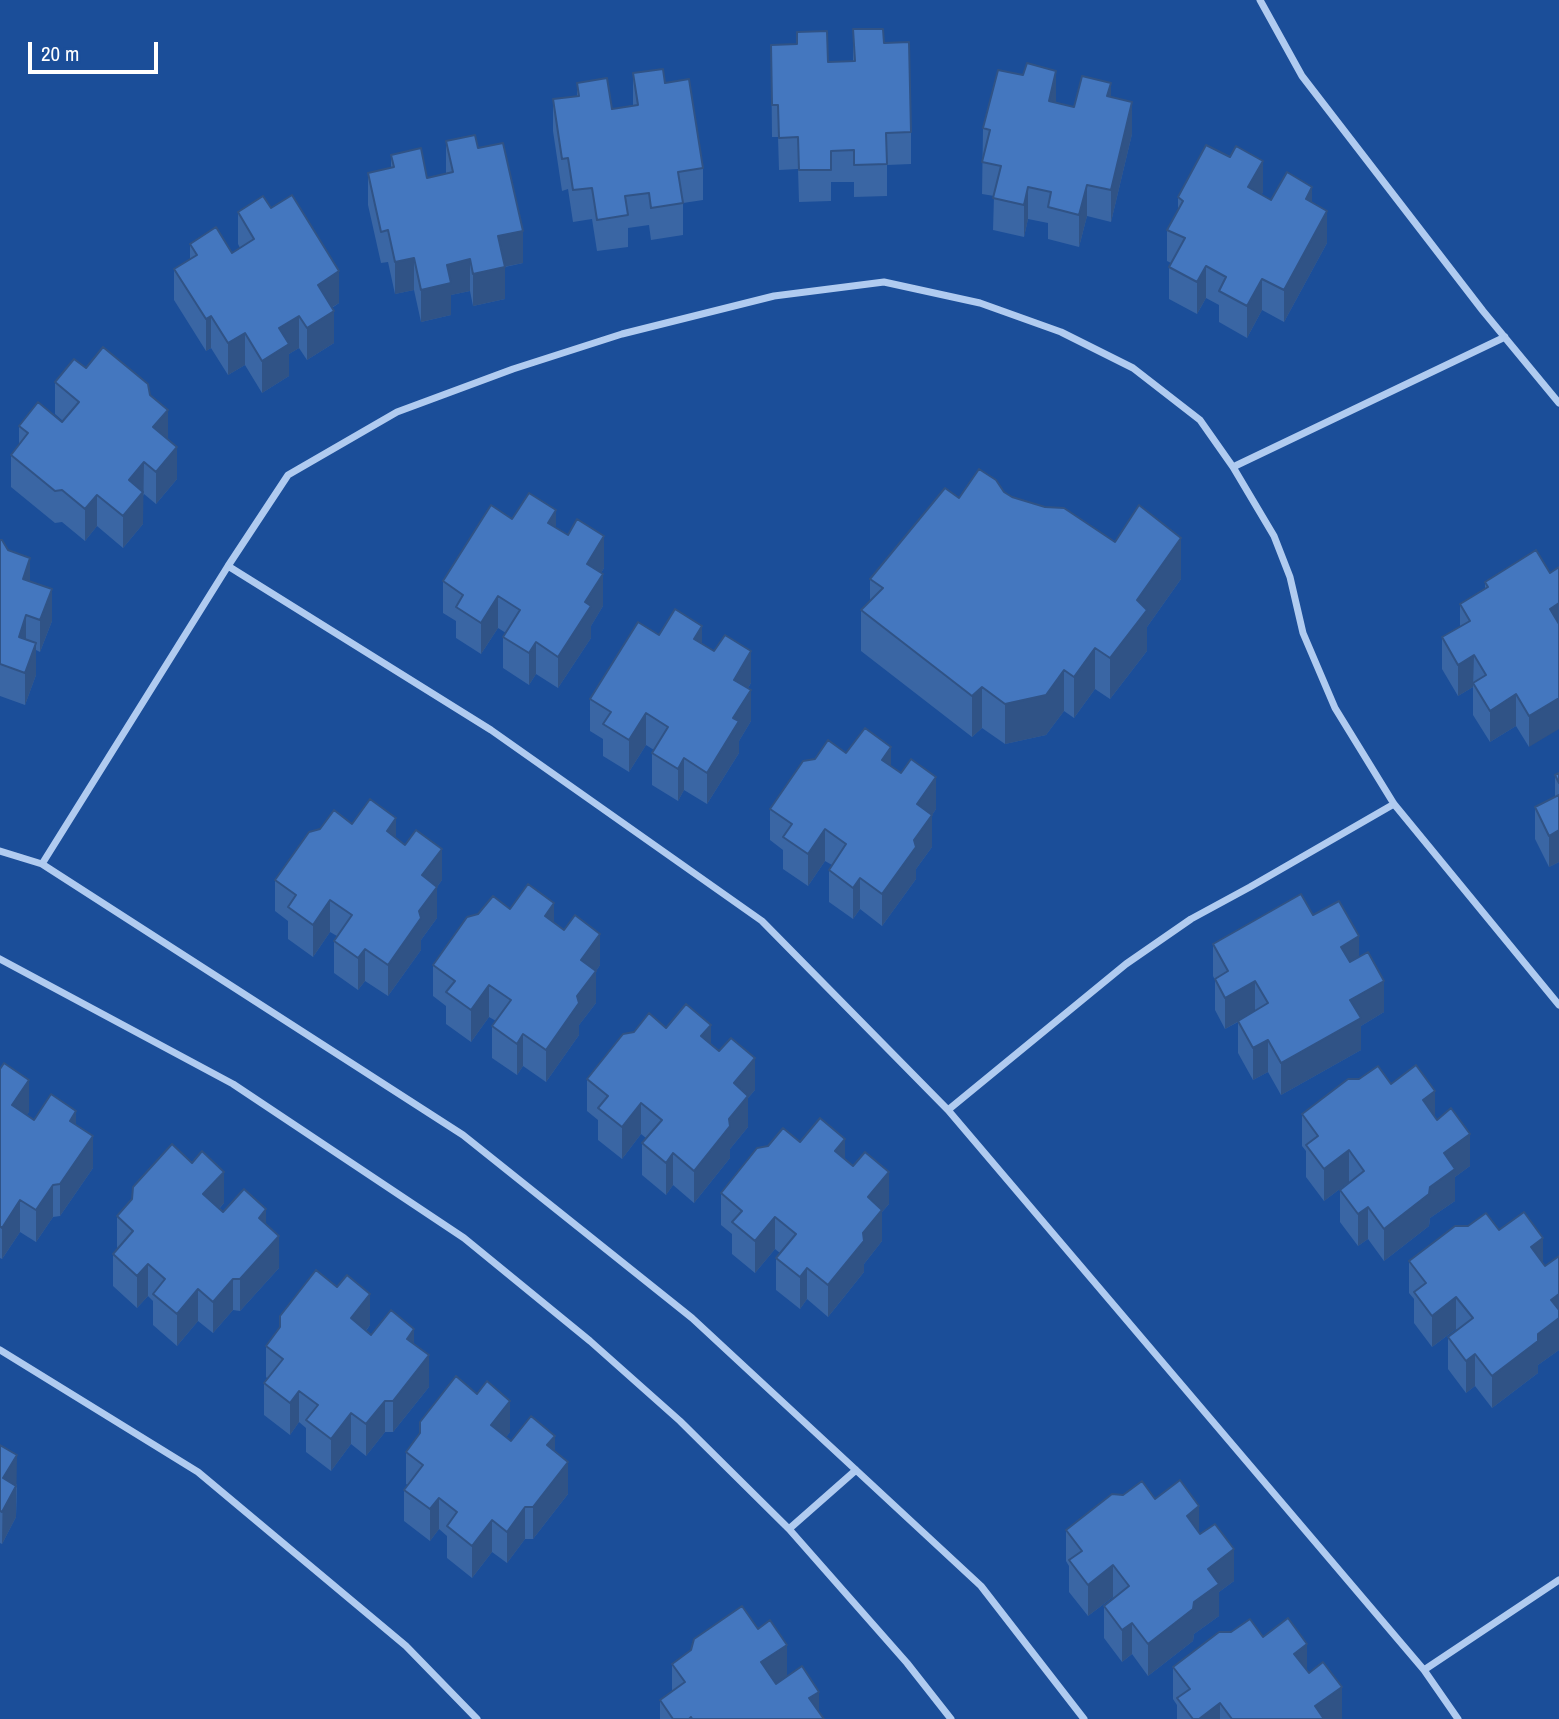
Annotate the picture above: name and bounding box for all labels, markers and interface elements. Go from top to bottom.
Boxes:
scale bar [32,28,161,72]
text: 20 m [41,39,79,68]

